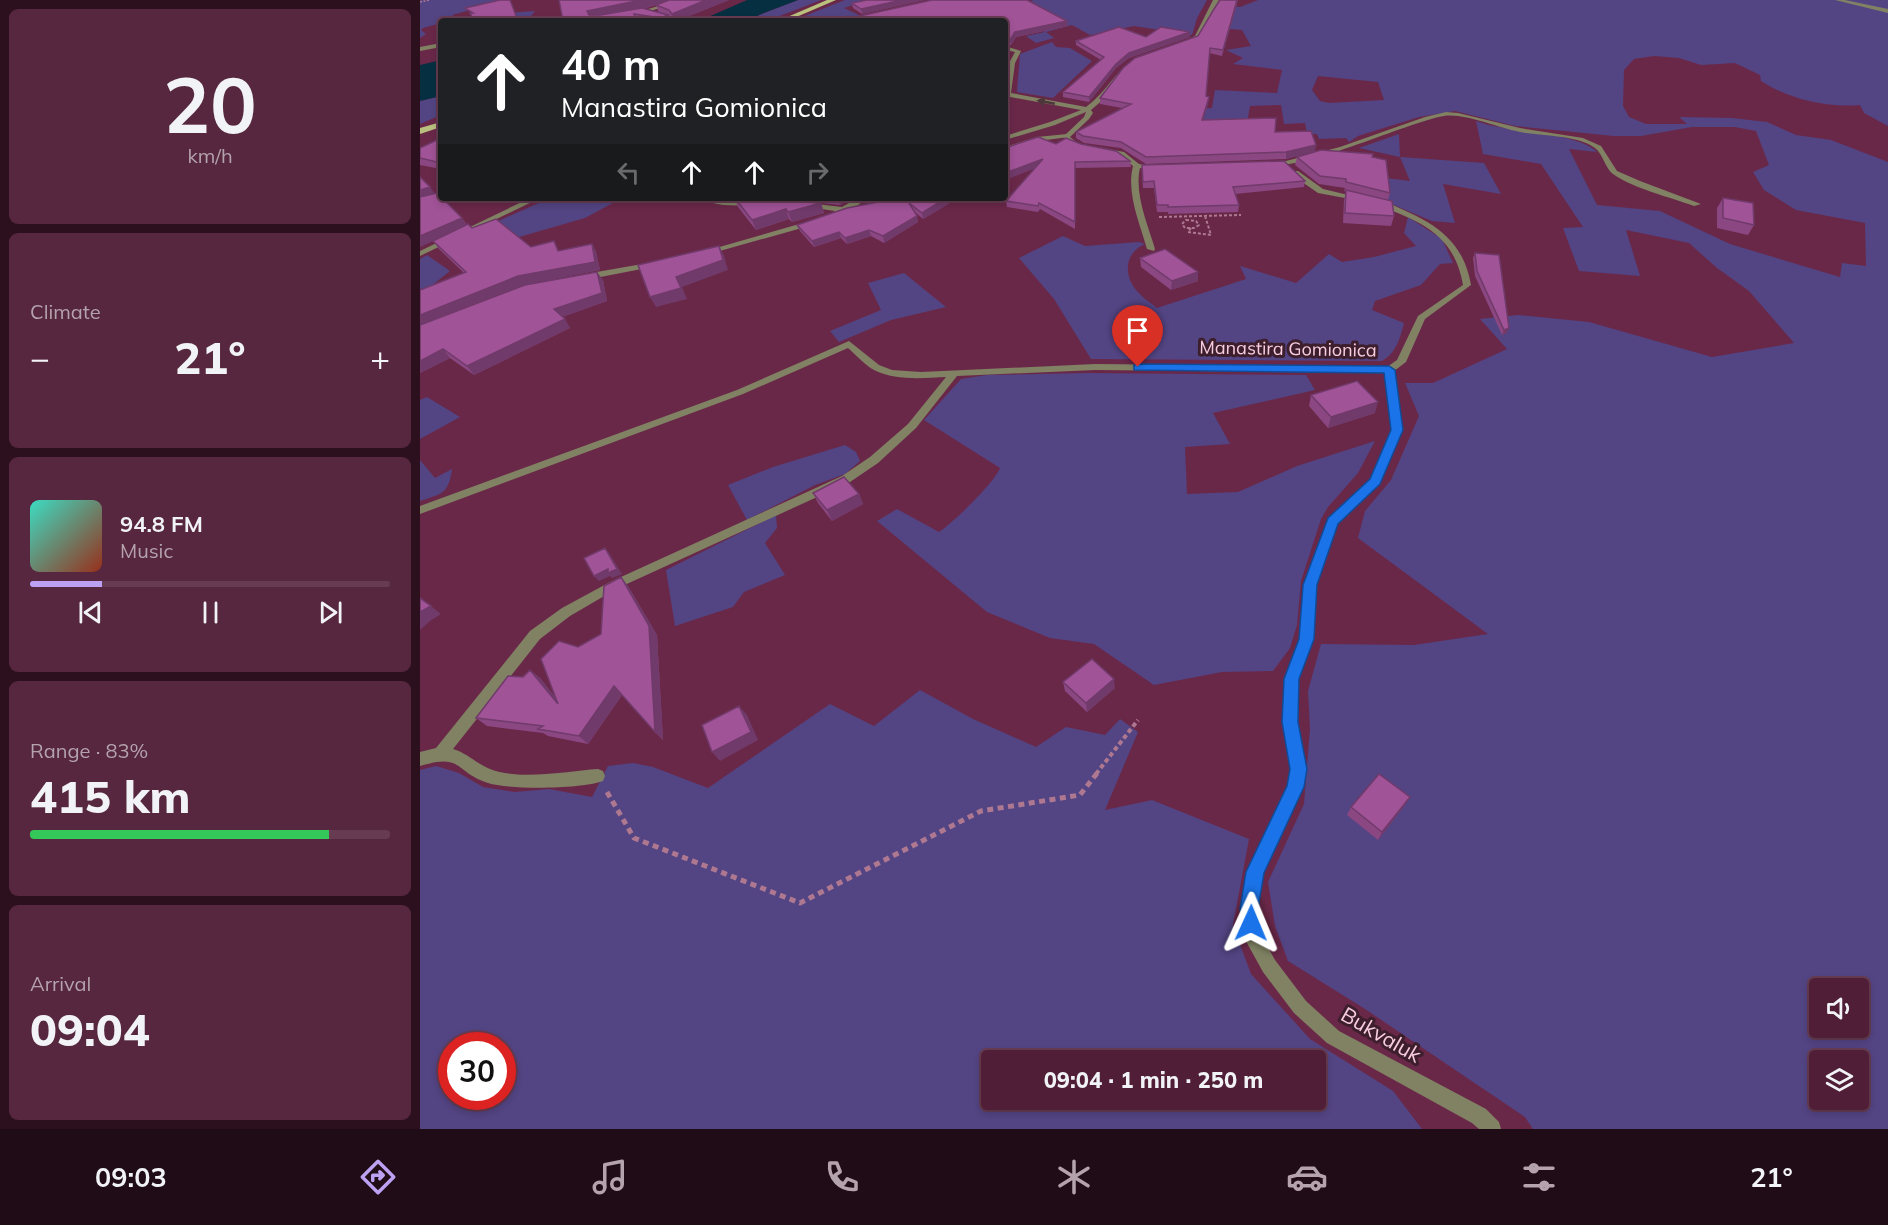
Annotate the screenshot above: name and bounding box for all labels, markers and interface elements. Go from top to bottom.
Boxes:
text: 40 m [561,38,661,91]
icon: ahead [462,42,540,120]
text: 20 [163,55,257,153]
text: Manastira Gomionica [561,90,827,124]
one-way arrow [1036,97,1055,106]
text: km/h [187,143,233,168]
icon: left [612,156,645,189]
icon: ahead [675,156,708,189]
icon: ahead [738,156,771,189]
icon: right [801,156,834,189]
text: Climate [30,299,101,324]
pin [1112,305,1163,367]
icon: arrive [1121,314,1154,347]
text: 21° [174,329,246,385]
street label: Manastira Gomionica [1199,335,1377,362]
text: − [30,337,50,378]
text: + [370,337,390,378]
text: 94.8 FM [120,510,203,538]
text: Music [120,538,173,563]
icon: previous [74,596,107,629]
icon: pause [194,596,227,629]
icon: next [314,596,347,629]
text: Range · 83% [30,738,148,763]
text: 415 km [30,768,191,824]
position arrow [1219,891,1283,955]
text: Arrival [30,971,91,996]
map controls [1809,978,1869,1110]
button: sound [1809,978,1869,1038]
text: 09:04 [30,1001,150,1057]
street label: Bukvaluk [1337,1001,1426,1068]
speed limit sign: 30 [438,1032,516,1110]
button: layers [1809,1050,1869,1110]
text: 09:04 · 1 min · 250 m [1044,1066,1263,1094]
icon: directions [357,1156,399,1198]
icon: music [589,1156,631,1198]
icon: phone [821,1156,863,1198]
icon: climate [1053,1156,1095,1198]
icon: car [1286,1156,1328,1198]
icon: filters [1518,1156,1560,1198]
text: 09:03 [95,1160,167,1194]
text: 21° [1750,1160,1793,1194]

